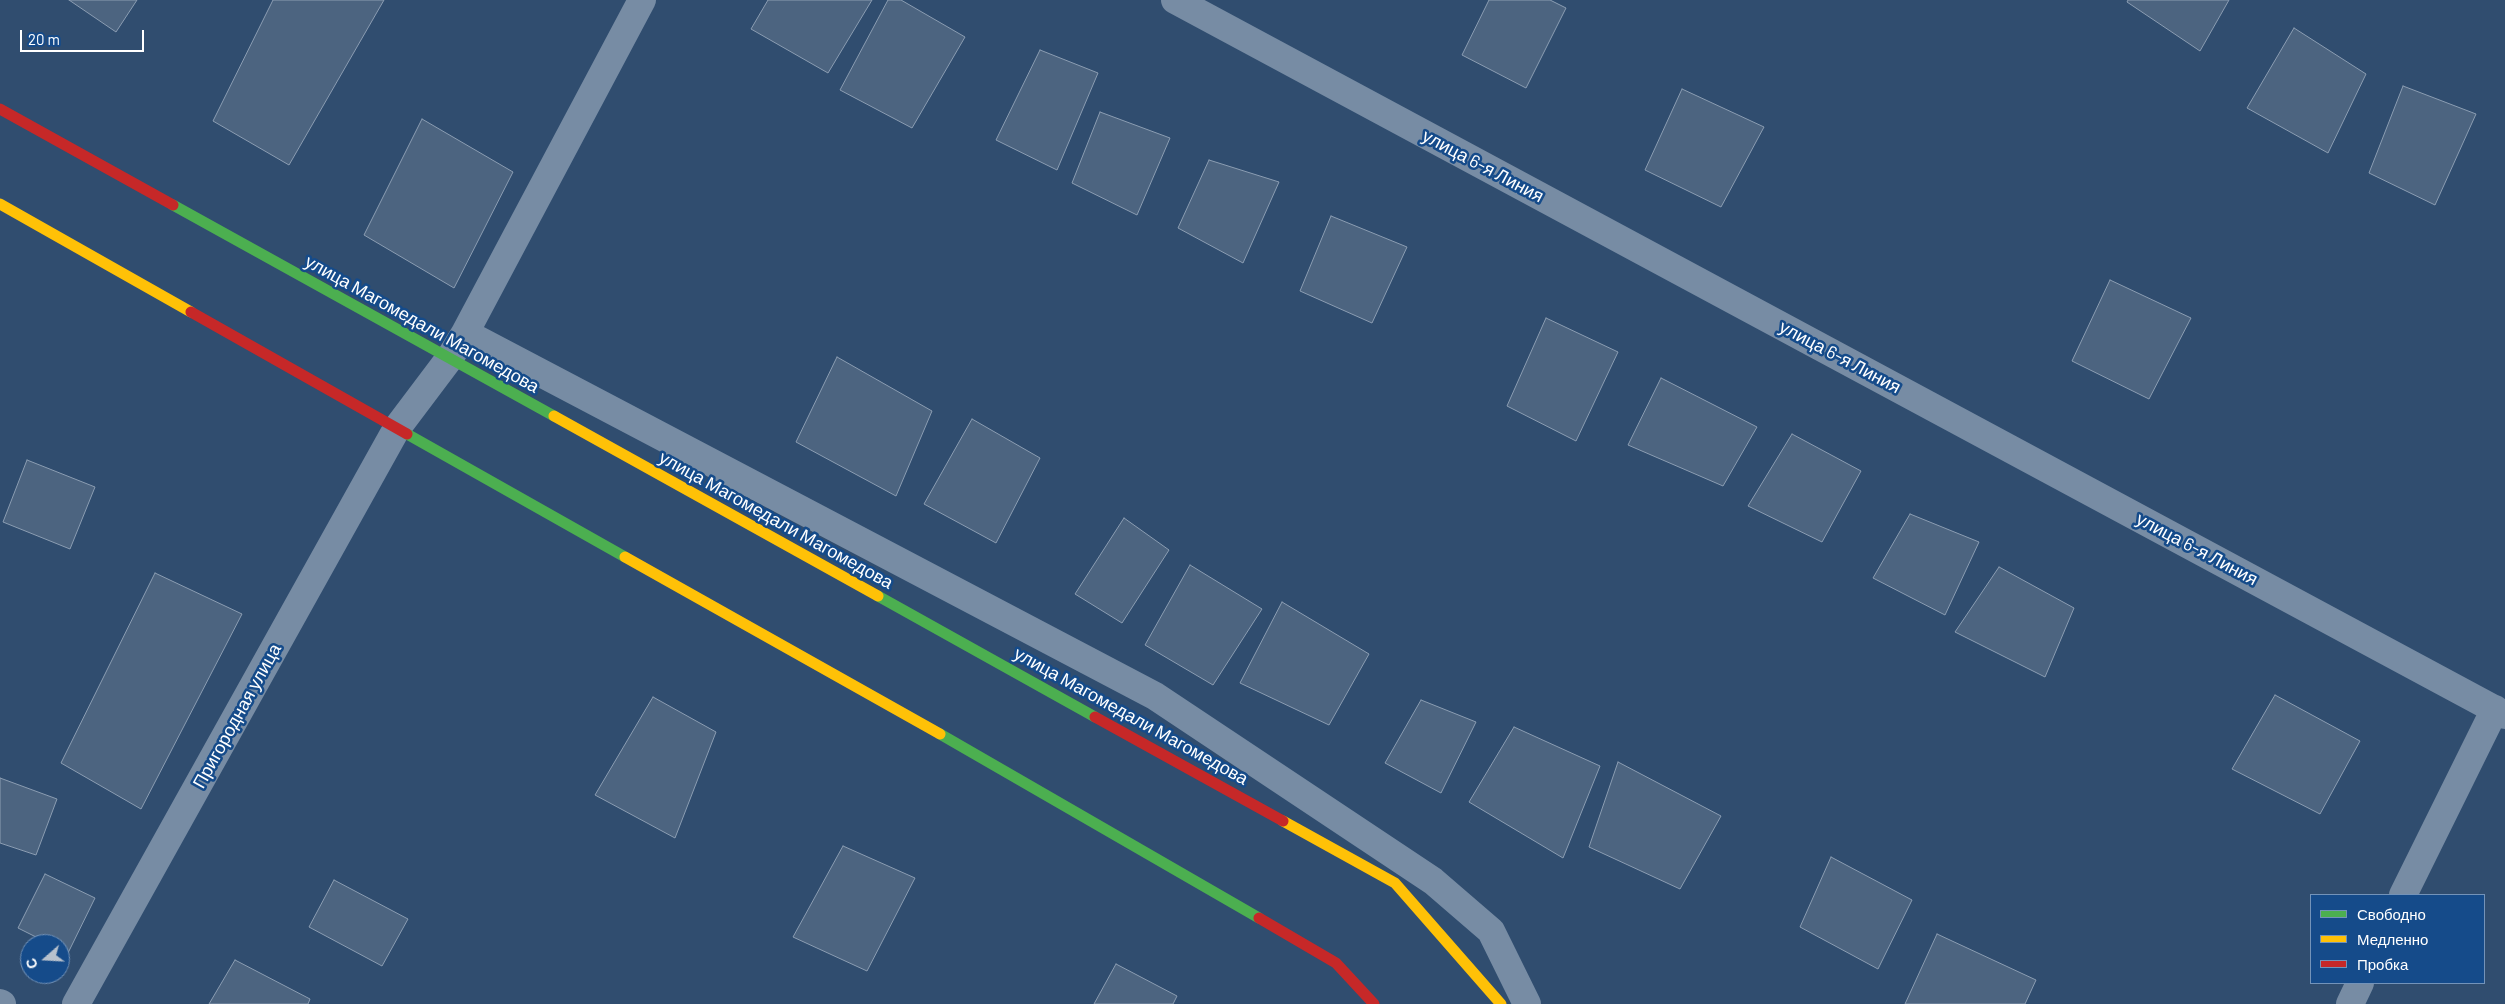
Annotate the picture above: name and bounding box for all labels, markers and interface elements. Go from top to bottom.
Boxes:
scale bar [22,20,146,52]
text: 20 m [28,30,60,48]
street label: улица 6-я Линия [1419,125,1547,207]
street label: улица Магомедали Магомедова [301,250,543,398]
street label: улица 6-я Линия [1776,316,1904,398]
street label: улица Магомедали Магомедова [655,446,897,594]
street label: улица 6-я Линия [2133,508,2261,590]
street label: Пригородная улица [188,640,286,792]
street label: улица Магомедали Магомедова [1010,642,1252,790]
legend [2310,894,2485,984]
text: Свободно [2357,905,2426,923]
text: Медленно [2357,930,2428,948]
north arrow [20,934,70,984]
text: Пробка [2357,955,2408,973]
text: С [22,956,41,971]

